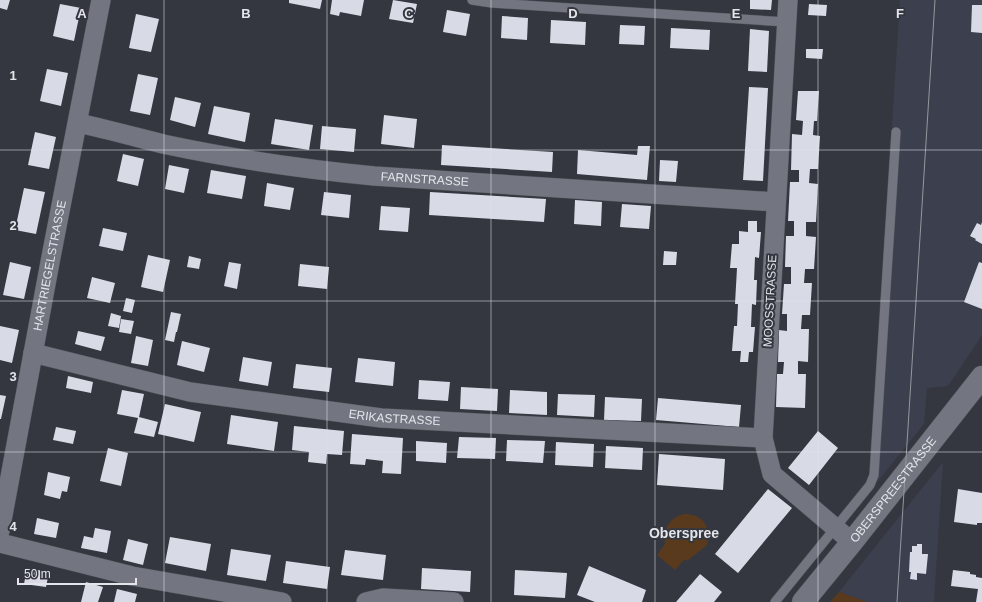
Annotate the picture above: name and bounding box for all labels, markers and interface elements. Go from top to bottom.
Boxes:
text: A [77,6,87,21]
text: B [241,6,251,21]
text: C [404,6,414,21]
text: D [568,6,578,21]
text: E [732,6,741,21]
text: F [896,6,904,21]
text: 1 [9,68,17,83]
street label: FARNSTRASSE [380,169,469,189]
street label: HARTRIEGELSTRASSE [30,199,69,332]
text: 2 [9,218,17,233]
street label: MOOSSTRASSE [761,254,779,348]
text: 3 [9,369,17,384]
street label: ERIKASTRASSE [348,407,441,428]
street label: OBERSPREESTRASSE [847,434,939,545]
text: 4 [9,519,17,534]
district label: Oberspree [649,525,719,541]
scale bar [18,560,136,586]
text: 50 m [24,567,51,581]

